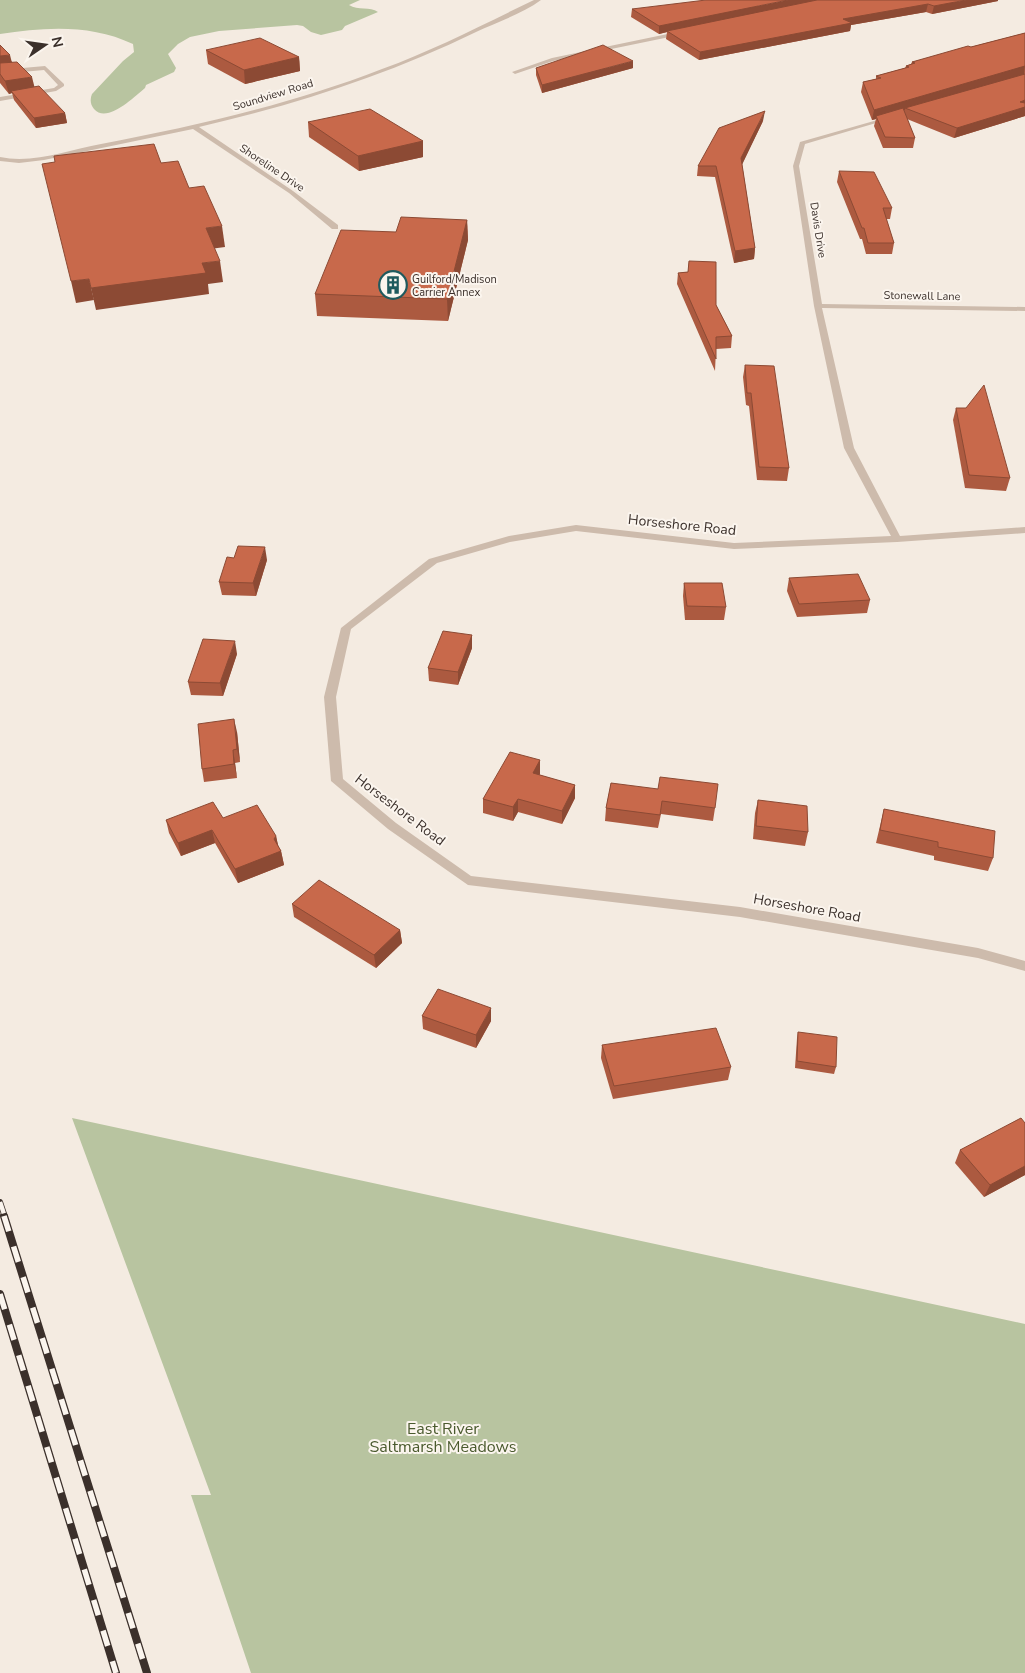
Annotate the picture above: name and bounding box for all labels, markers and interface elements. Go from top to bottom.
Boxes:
north arrow [20,20,70,70]
text: N [47,35,68,49]
street label: Soundview Road [231,76,315,114]
street label: Shoreline Drive [236,141,308,195]
street label: Davis Drive [806,201,830,259]
building icon: Guilford/Madison Carrier Annex [378,270,408,300]
place label: Guilford/Madison Carrier Annex [412,272,497,300]
street label: Stonewall Lane [883,288,961,304]
street label: Horseshore Road [627,510,737,540]
street label: Horseshore Road [351,770,449,850]
street label: Horseshore Road [752,889,862,927]
park label: East River Saltmarsh Meadows [369,1418,517,1458]

